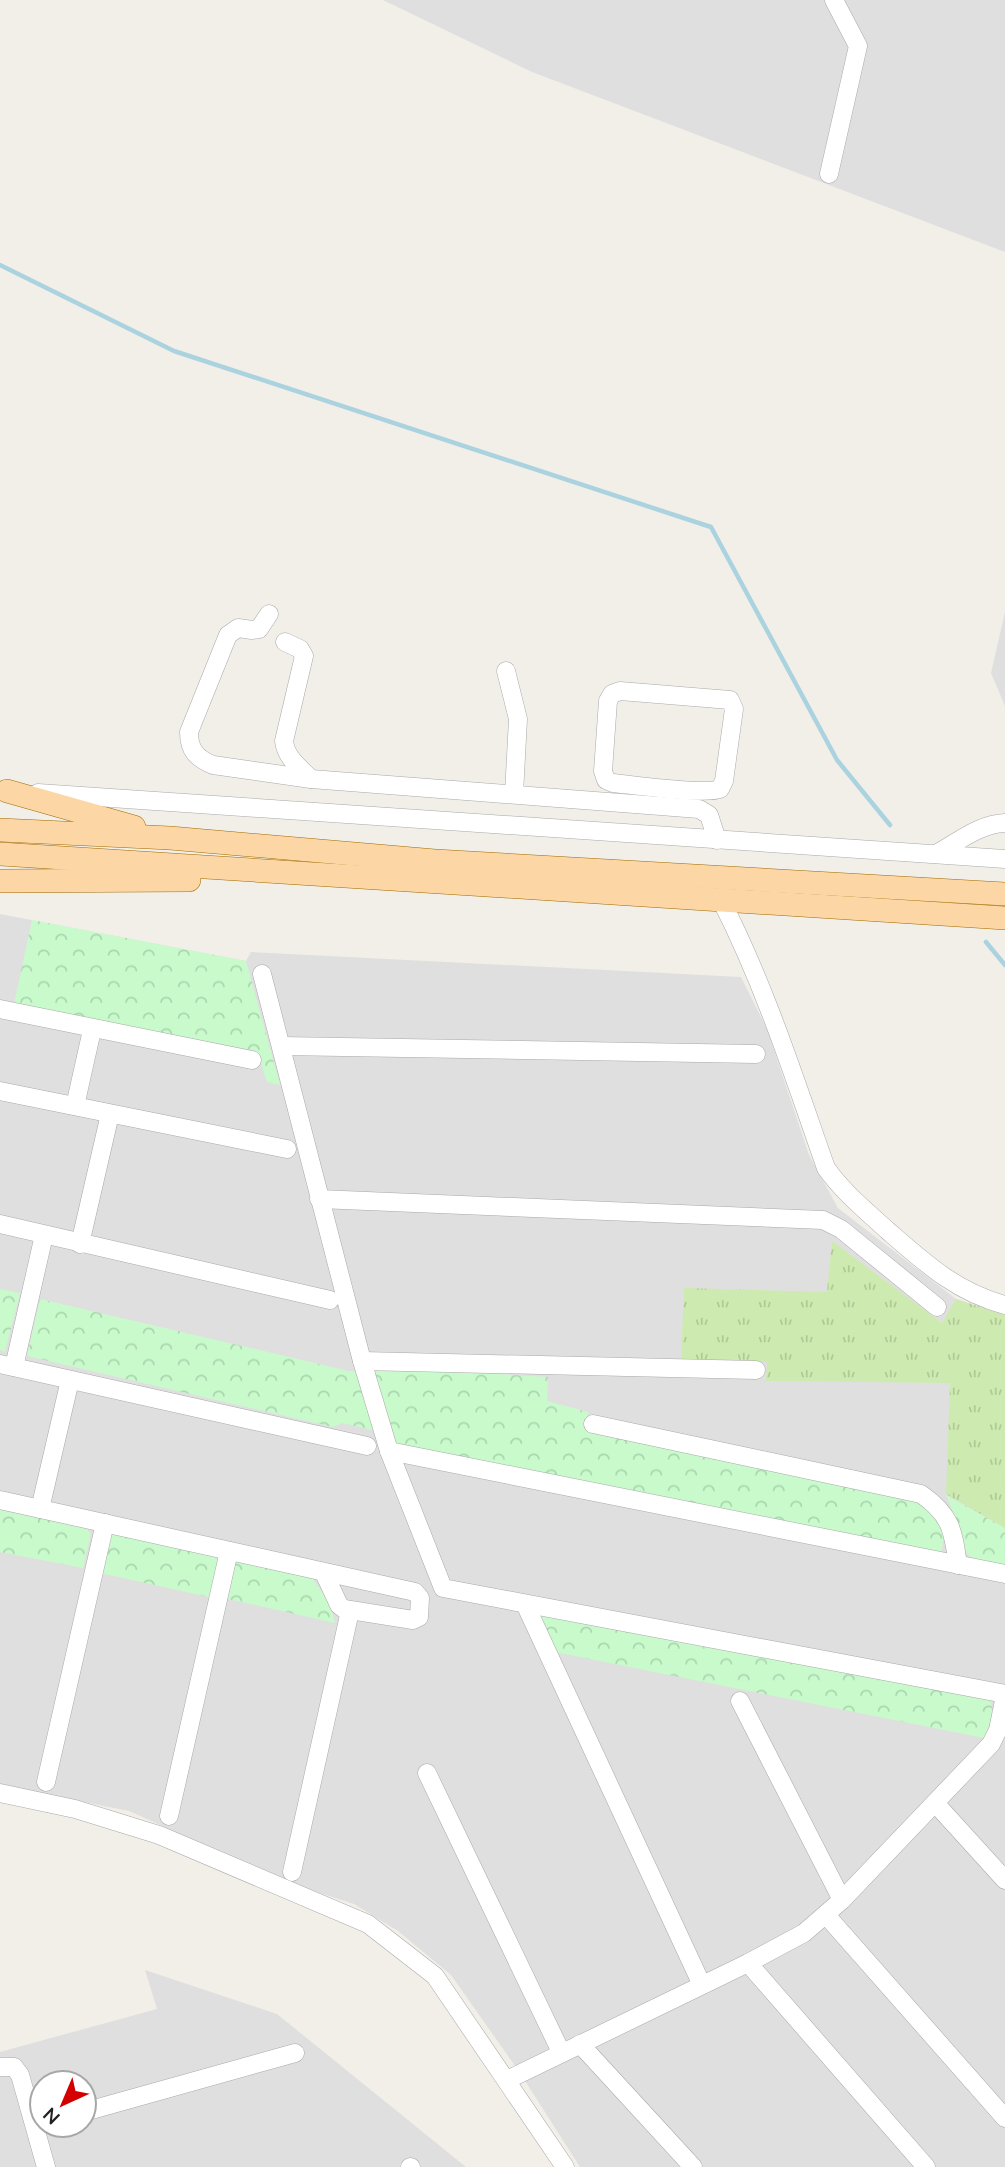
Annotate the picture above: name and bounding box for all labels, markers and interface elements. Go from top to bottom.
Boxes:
north arrow [28,2069,98,2139]
text: N [38,2103,65,2130]

